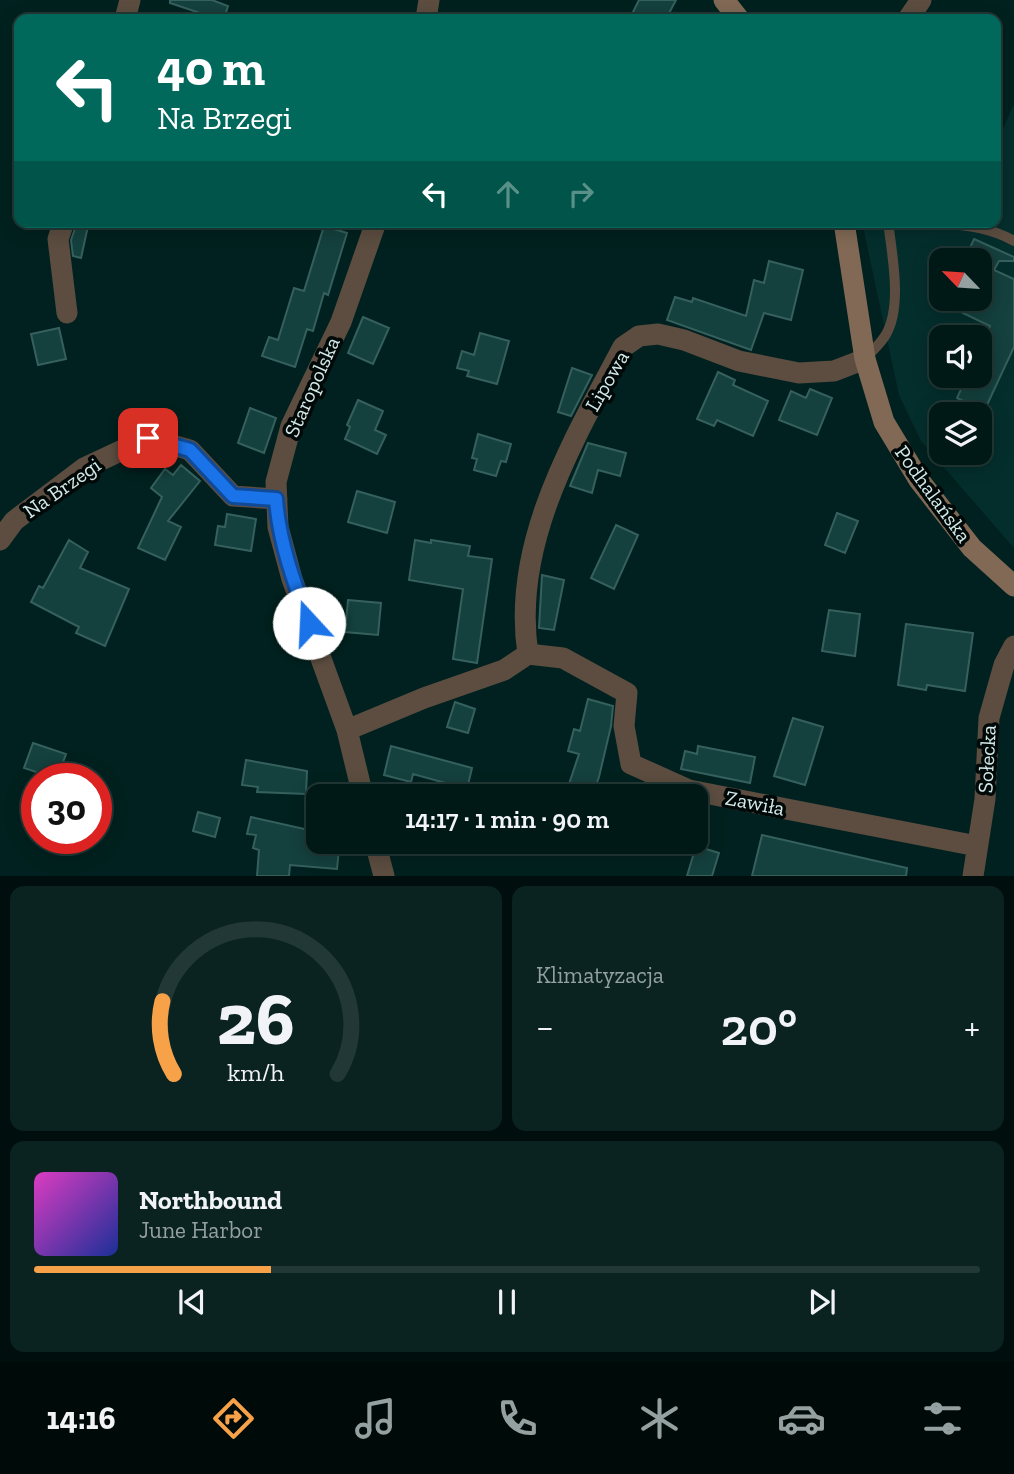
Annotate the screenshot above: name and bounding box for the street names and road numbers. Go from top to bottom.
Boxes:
street label: Staropolska [278,333,345,441]
street label: Lipowa [579,346,634,415]
street label: Podhalańska [890,440,977,547]
street label: Na Brzegi [18,452,105,523]
street label: Sołecka [972,724,1001,794]
street label: Zawiła [723,785,787,820]

